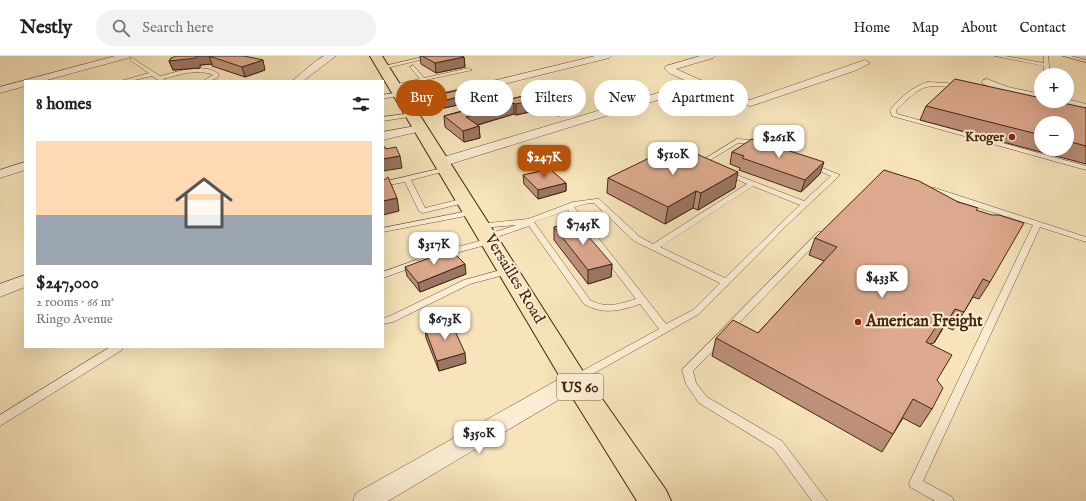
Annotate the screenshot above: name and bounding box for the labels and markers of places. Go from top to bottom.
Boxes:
pin: $261K [751,125,807,159]
place label: Kroger [965,129,1004,146]
marker: Kroger [1007,132,1017,142]
pin: $510K [645,142,701,176]
pin: $247K [516,145,572,179]
pin: $745K [555,212,611,246]
pin: $317K [406,232,462,266]
pin: $433K [854,265,910,299]
pin: $673K [417,307,473,341]
place label: American Freight [865,312,983,332]
marker: American Freight [853,317,863,327]
pin: $350K [451,421,507,455]

